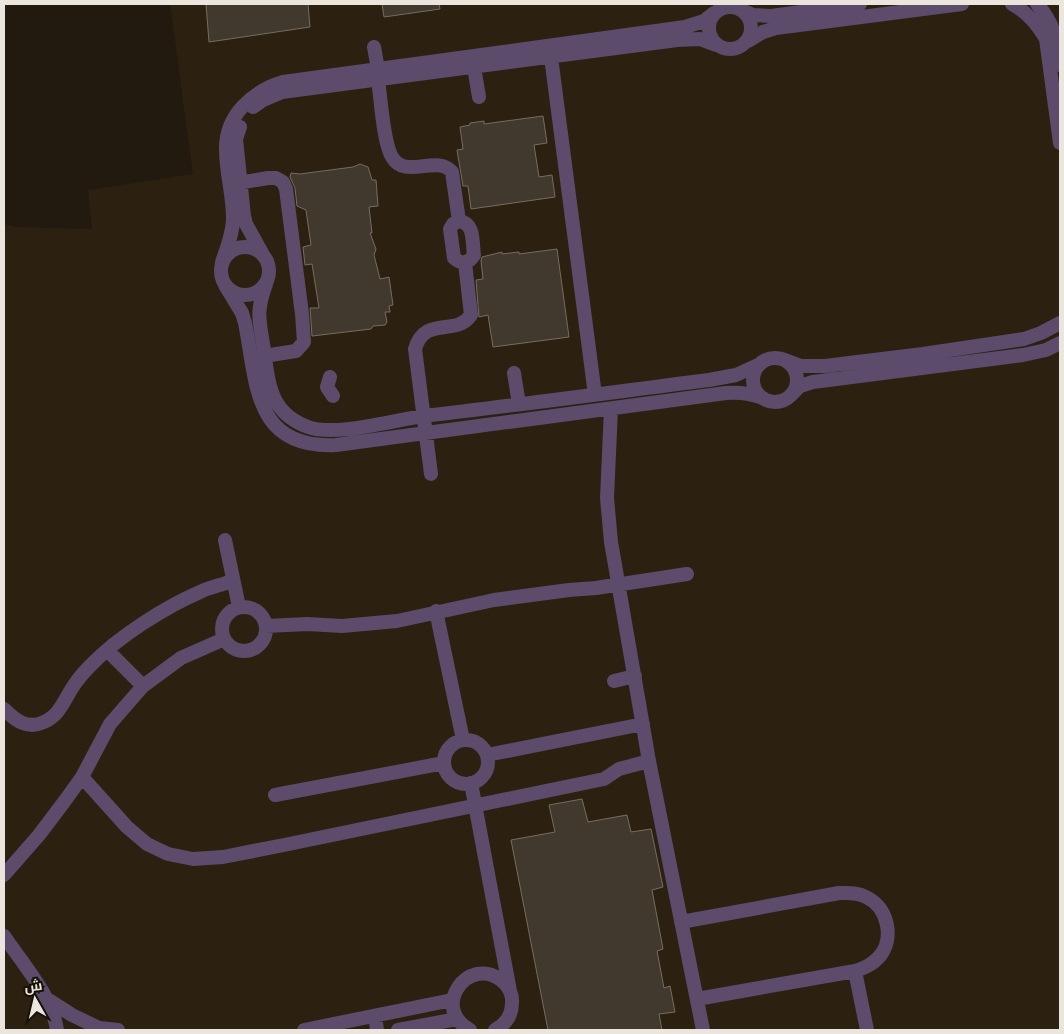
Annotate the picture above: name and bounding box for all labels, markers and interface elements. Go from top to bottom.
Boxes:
north arrow [10,974,60,1024]
text: ش [23,977,43,996]

